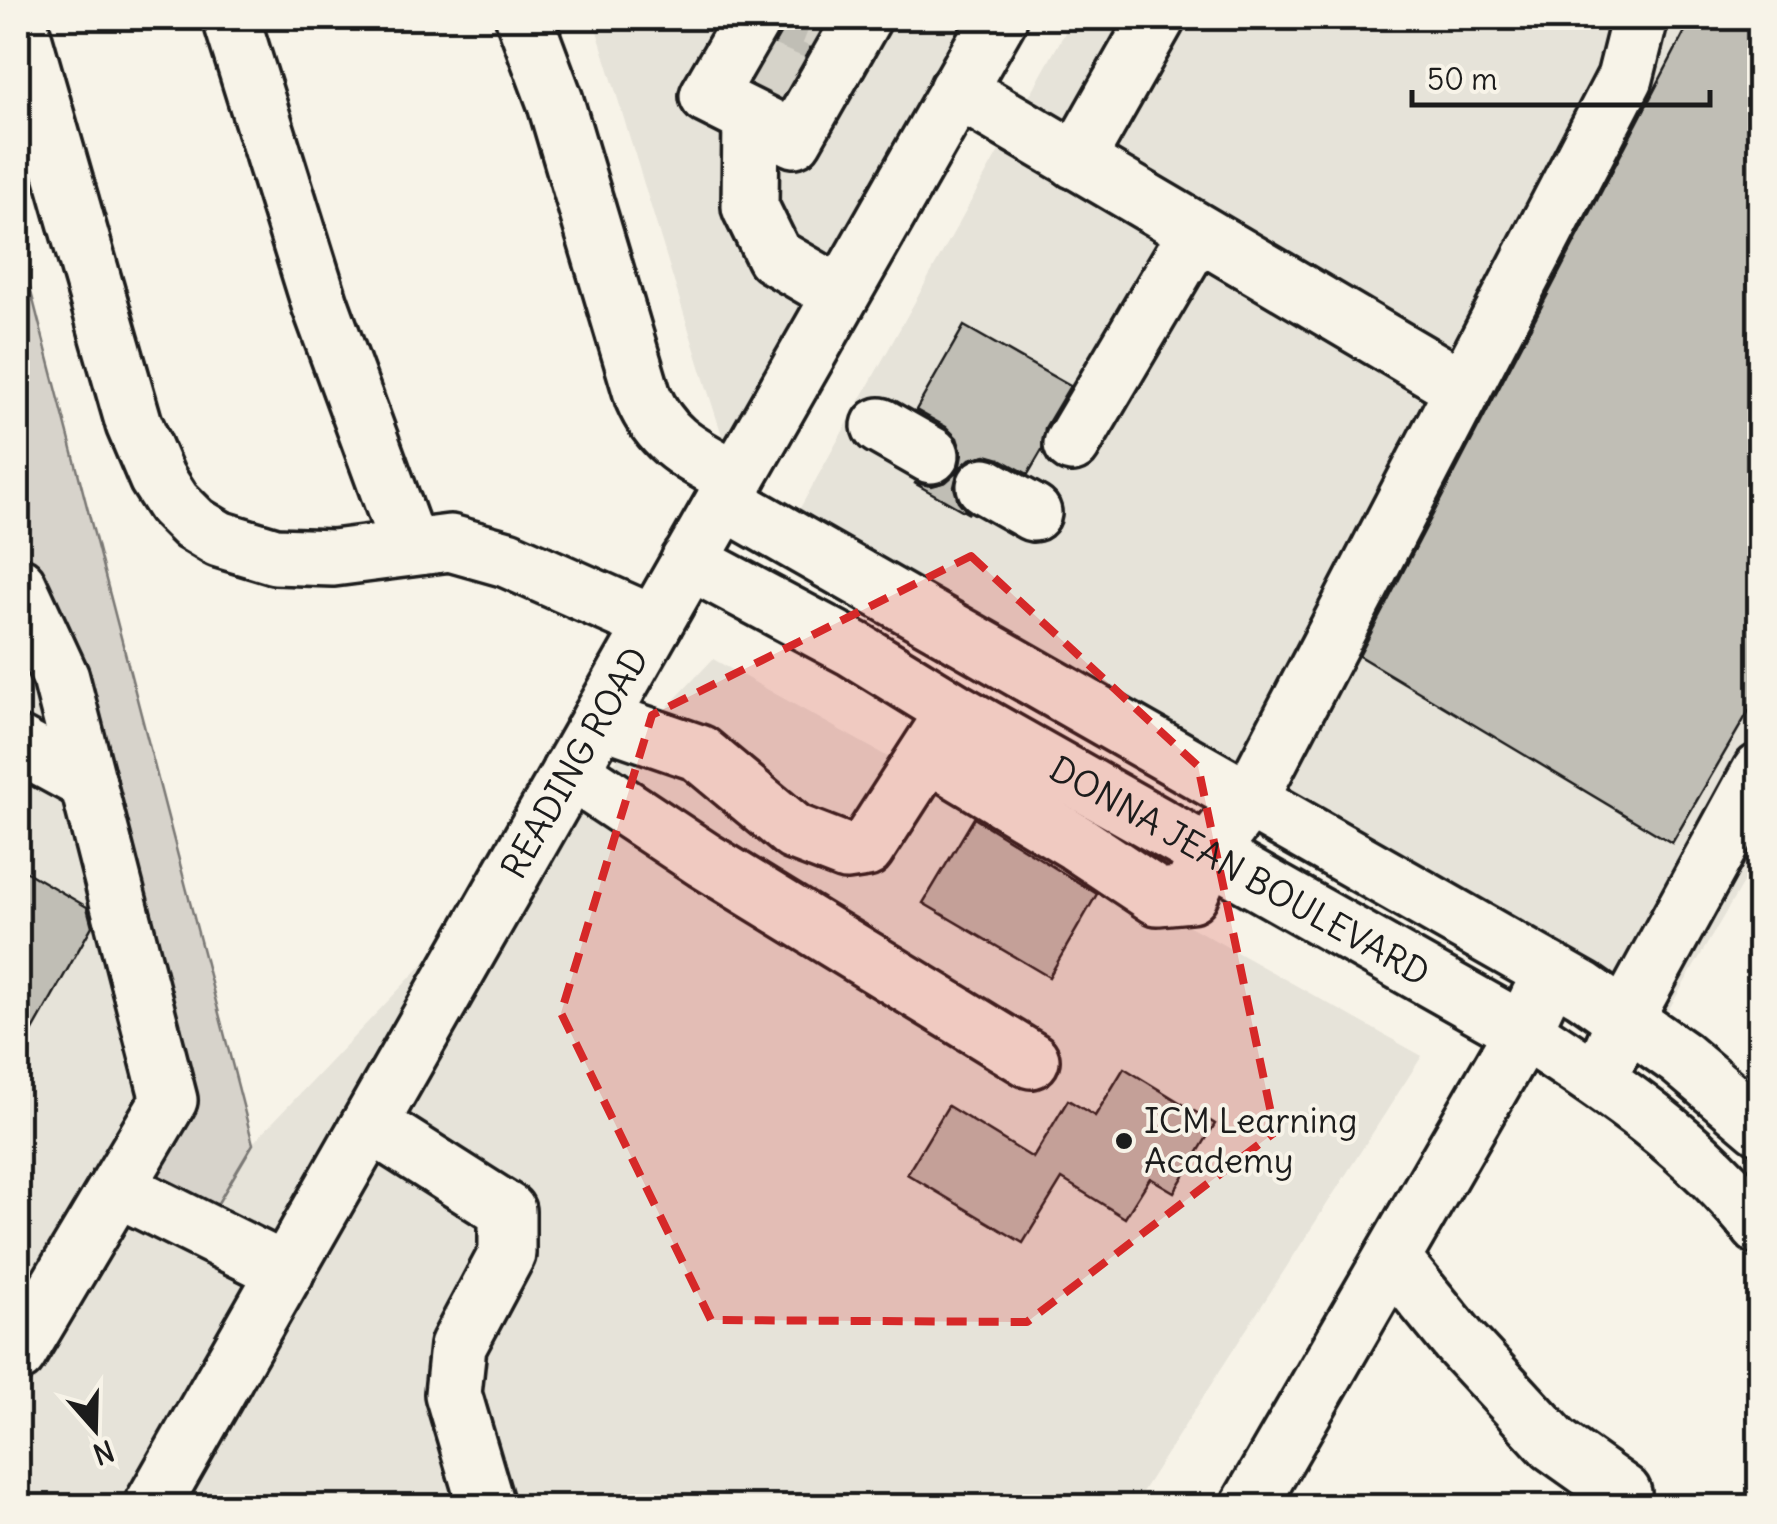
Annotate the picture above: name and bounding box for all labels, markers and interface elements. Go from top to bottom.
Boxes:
scale bar [1412,45,1710,107]
text: 50 m [1427,60,1497,98]
street label: READING ROAD [491,639,657,886]
street label: DONNA JEAN BOULEVARD [1042,746,1438,995]
place label: ICM Learning Academy [1144,1098,1357,1182]
marker: ICM Learning Academy [1113,1130,1135,1152]
north arrow [45,1379,145,1479]
text: N [88,1432,119,1473]

